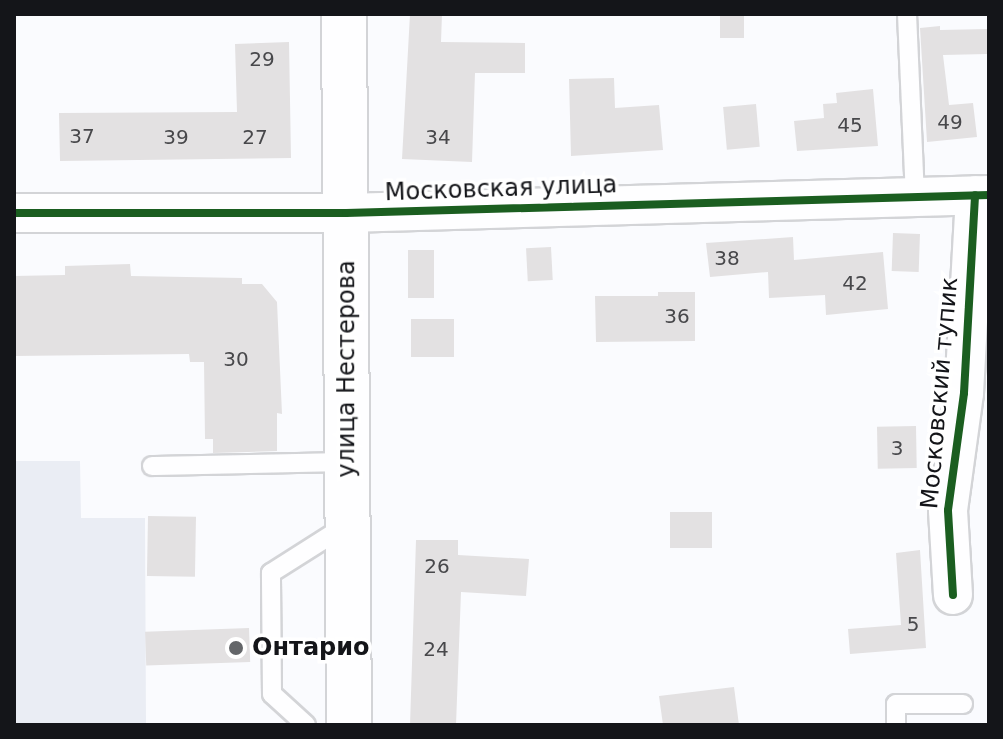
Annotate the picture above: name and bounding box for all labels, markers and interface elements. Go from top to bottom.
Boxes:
house number: 29 [249,47,275,71]
house number: 49 [937,110,963,134]
house number: 45 [837,113,863,137]
house number: 37 [69,124,95,148]
house number: 39 [163,125,189,149]
house number: 27 [242,125,268,149]
house number: 34 [425,125,451,149]
street label: Московская улица [384,171,618,207]
house number: 38 [714,246,740,270]
street label: улица Нестерова [333,260,361,478]
house number: 42 [842,271,868,295]
street label: Московский тупик [916,276,964,510]
house number: 36 [664,304,690,328]
house number: 30 [223,347,249,371]
house number: 3 [891,436,903,460]
house number: 26 [424,554,450,578]
house number: 5 [907,612,919,636]
place label: Онтарио [252,634,370,662]
house number: 24 [423,637,449,661]
marker: Онтарио [227,639,245,657]

